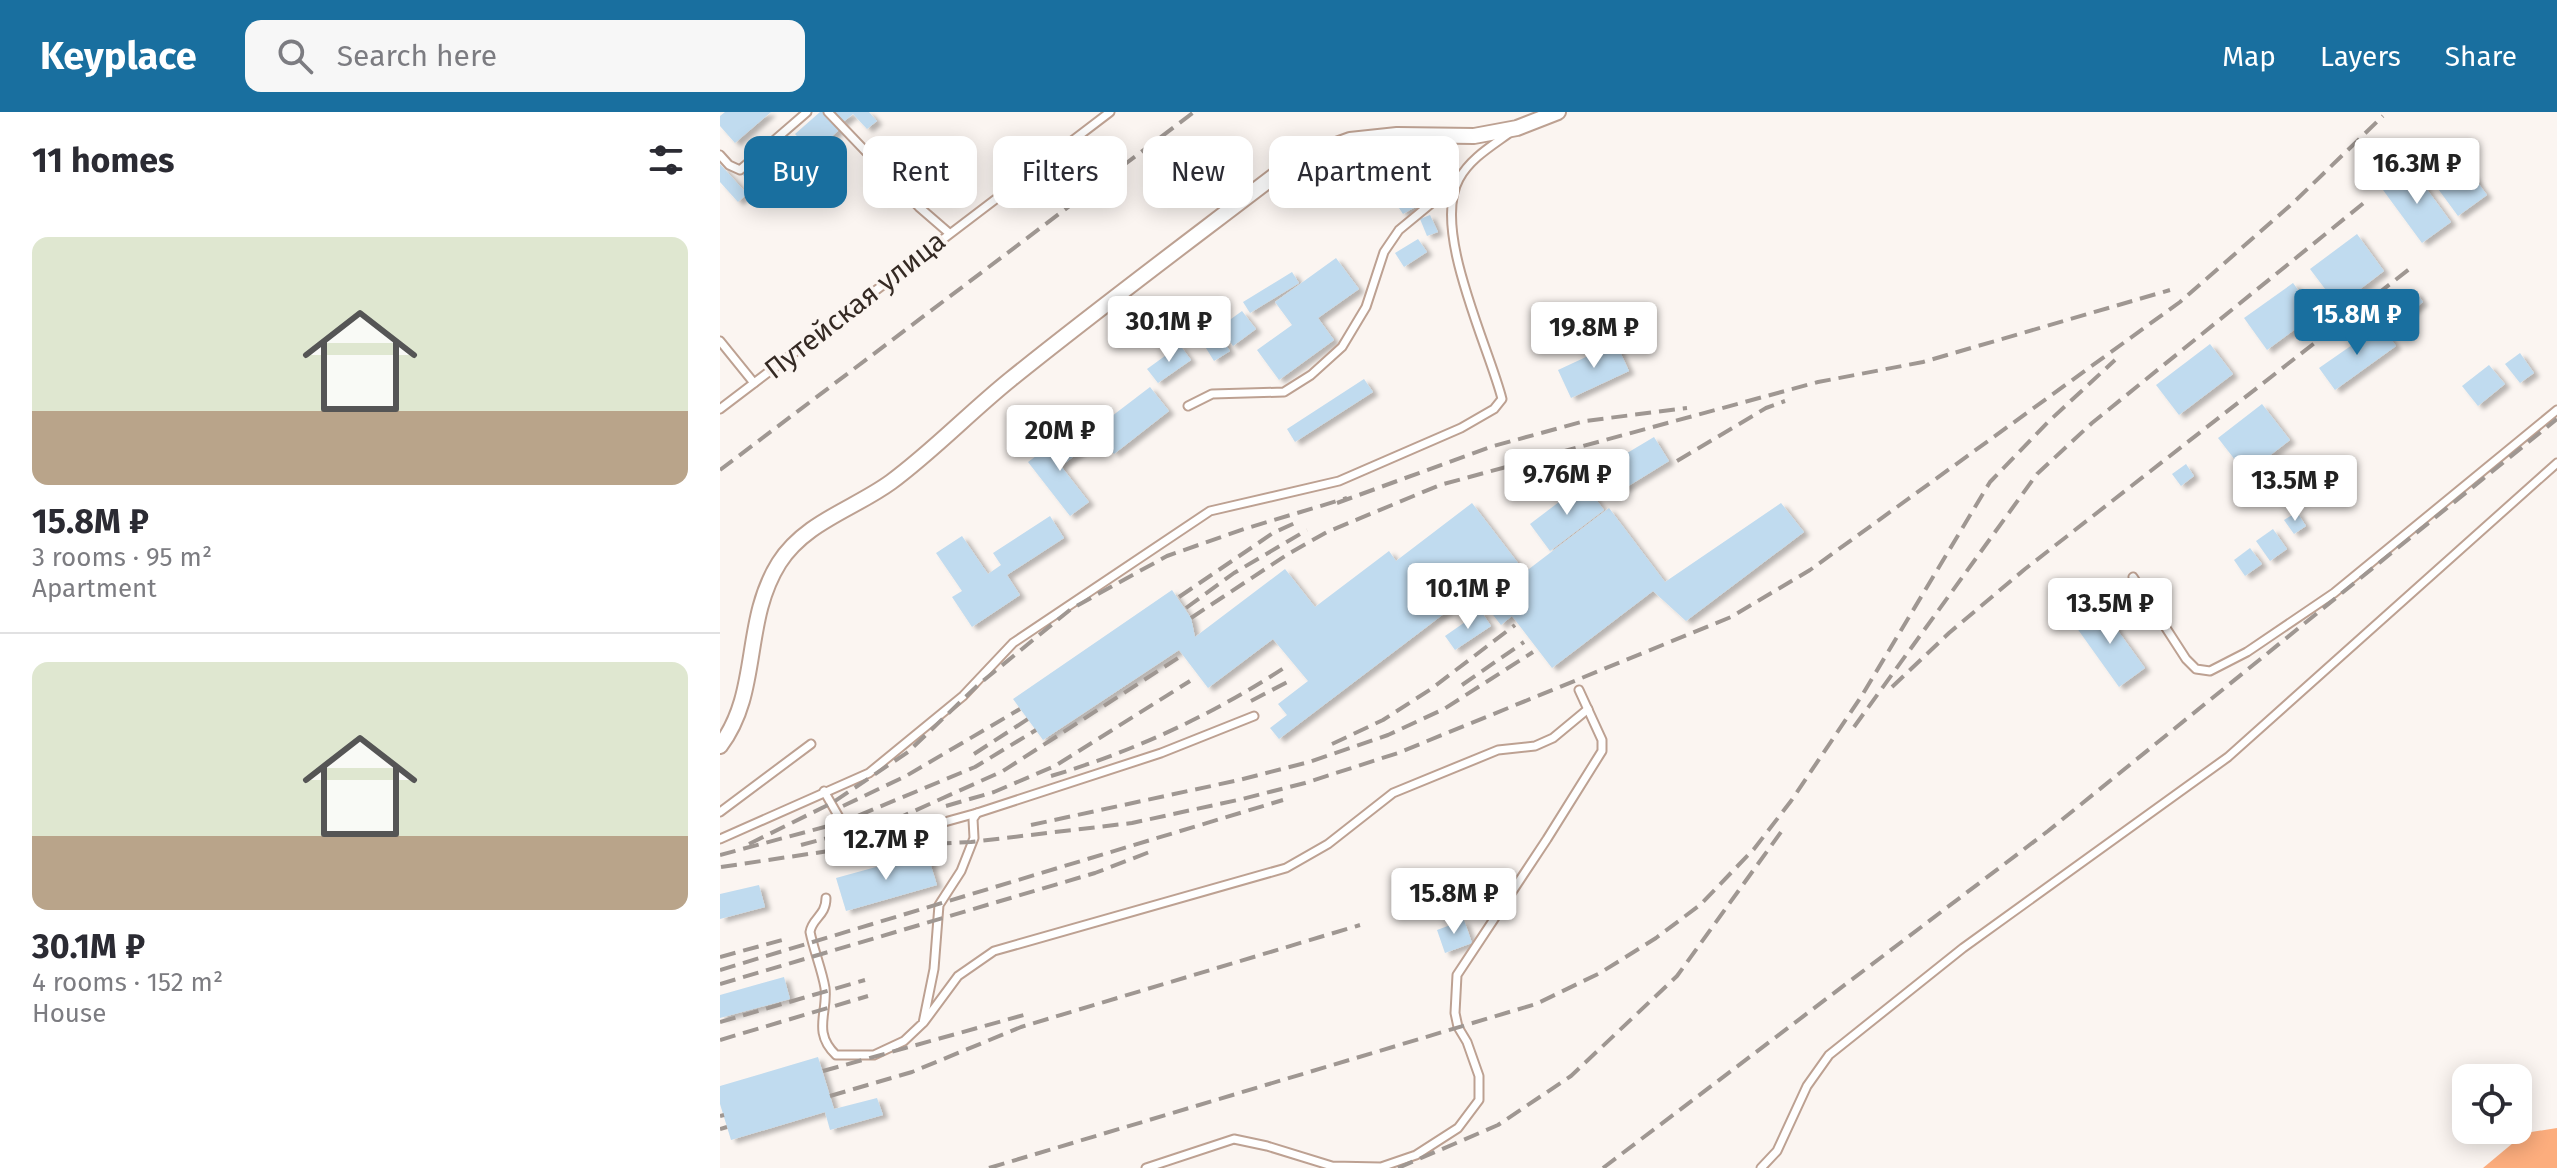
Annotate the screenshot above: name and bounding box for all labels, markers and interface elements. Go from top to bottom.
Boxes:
search box [245,20,805,92]
text: Keyplace [40,33,197,79]
icon: search [273,34,317,78]
text: Search here [337,38,497,74]
text: Map [2222,40,2276,73]
text: Layers [2320,40,2401,73]
text: Share [2445,40,2517,73]
chip: Buy [744,136,847,208]
chip: Rent [863,136,977,208]
chip: Filters [993,136,1127,208]
chip: New [1143,136,1253,208]
chip: Apartment [1269,136,1459,208]
icon: filters [644,138,688,182]
pin: 16.3M ₽ [2343,138,2491,206]
text: 11 homes [32,140,174,181]
text: 16.3M ₽ [2373,148,2461,179]
street label: Путейская улица [758,224,952,386]
icon: home [288,289,432,433]
pin: 15.8M ₽ [2283,289,2431,357]
pin: 30.1M ₽ [1095,296,1243,364]
text: 15.8M ₽ [2312,299,2402,330]
pin: 19.8M ₽ [1520,302,1668,370]
text: 30.1M ₽ [1126,306,1212,337]
text: 19.8M ₽ [1549,312,1639,343]
pin: 20M ₽ [1004,405,1116,473]
text: 20M ₽ [1025,415,1095,446]
pin: 9.76M ₽ [1493,449,1641,517]
pin: 13.5M ₽ [2221,455,2369,523]
text: 9.76M ₽ [1522,459,1612,490]
text: 13.5M ₽ [2251,465,2339,496]
text: 15.8M ₽ [32,501,149,542]
text: 3 rooms · 95 m² [32,542,212,573]
pin: 10.1M ₽ [1394,563,1542,631]
text: Apartment [32,573,157,604]
text: 10.1M ₽ [1425,573,1511,604]
pin: 13.5M ₽ [2036,578,2184,646]
text: 13.5M ₽ [2066,588,2154,619]
icon: home [288,714,432,858]
pin: 12.7M ₽ [812,814,960,882]
text: 12.7M ₽ [843,824,929,855]
pin: 15.8M ₽ [1380,868,1528,936]
text: 15.8M ₽ [1409,878,1499,909]
text: 30.1M ₽ [32,926,145,967]
text: 4 rooms · 152 m² [32,967,223,998]
text: House [32,998,106,1029]
map controls [2452,1064,2532,1144]
button: locate [2452,1064,2532,1144]

